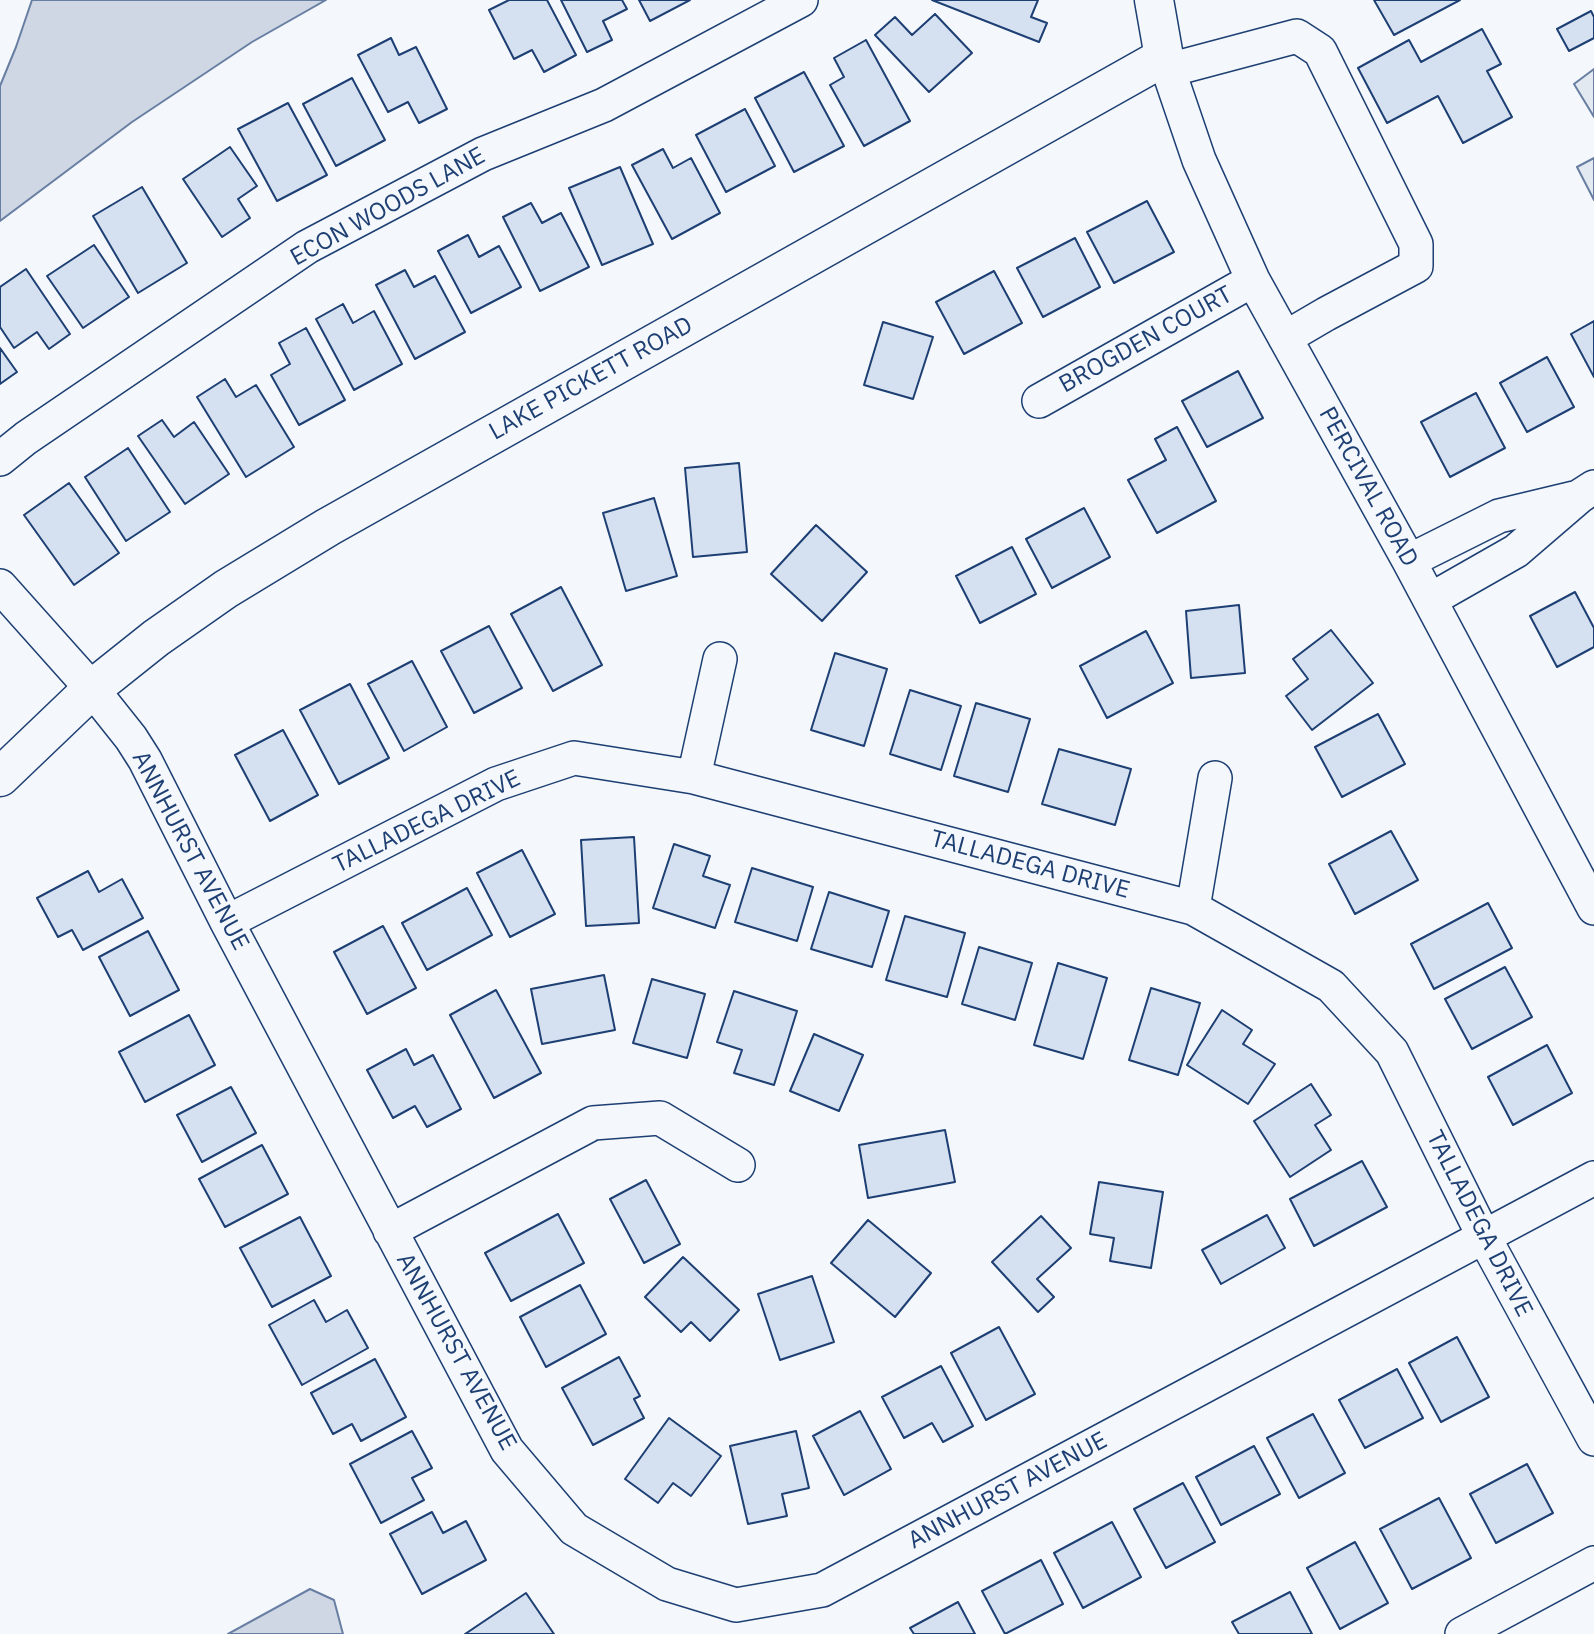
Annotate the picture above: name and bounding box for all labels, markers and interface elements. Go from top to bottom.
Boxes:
street label: ECON WOODS LANE [286,142,490,272]
street label: BROGDEN COURT [1054,280,1238,400]
street label: LAKE PICKETT ROAD [484,311,698,447]
street label: PERCIVAL ROAD [1312,402,1424,572]
street label: ANNHURST AVENUE [125,747,255,955]
street label: TALLADEGA DRIVE [329,764,525,880]
street label: TALLADEGA DRIVE [927,825,1133,905]
street label: TALLADEGA DRIVE [1420,1126,1538,1322]
street label: ANNHURST AVENUE [390,1248,522,1456]
street label: ANNHURST AVENUE [904,1426,1112,1556]

